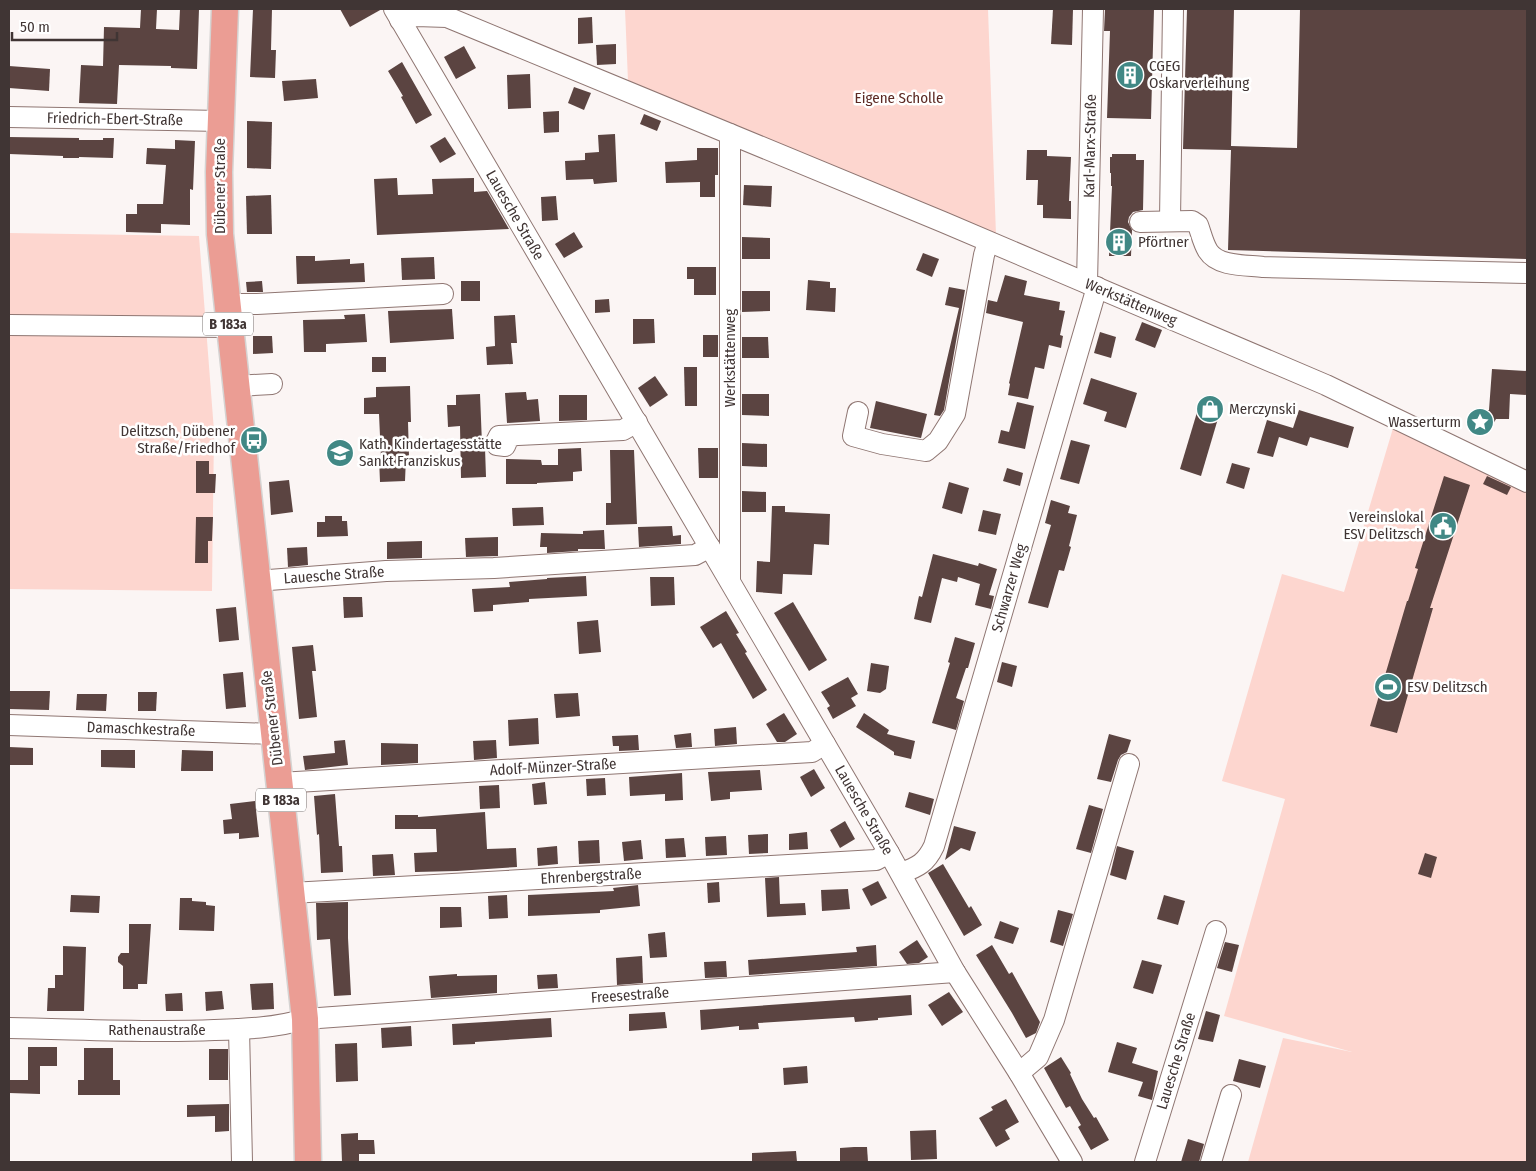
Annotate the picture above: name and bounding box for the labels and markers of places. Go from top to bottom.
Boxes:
place label: CGEG Oskarverleihung [1149,57,1249,92]
building icon: CGEG Oskarverleihung [1115,60,1145,90]
building icon: Pförtner [1104,227,1134,257]
place label: Pförtner [1138,233,1190,251]
shop icon: Merczynski [1195,394,1225,424]
place label: Merczynski [1229,400,1296,418]
place icon: Wasserturm [1465,407,1495,437]
place label: Wasserturm [1388,413,1461,431]
place label: Delitzsch, Dübener Straße/Friedhof [120,422,236,457]
bus stop icon: Delitzsch, Dübener Straße/Friedhof [239,425,269,455]
place label: Kath. Kindertagesstätte Sankt Franziskus [359,435,502,470]
school or university icon: Kath. Kindertagesstätte Sankt Franziskus [325,438,355,468]
place label: Vereinslokal ESV Delitzsch [1343,508,1424,543]
public building icon: Vereinslokal ESV Delitzsch [1428,511,1458,541]
sports icon: ESV Delitzsch [1373,672,1403,702]
place label: ESV Delitzsch [1407,678,1488,696]

